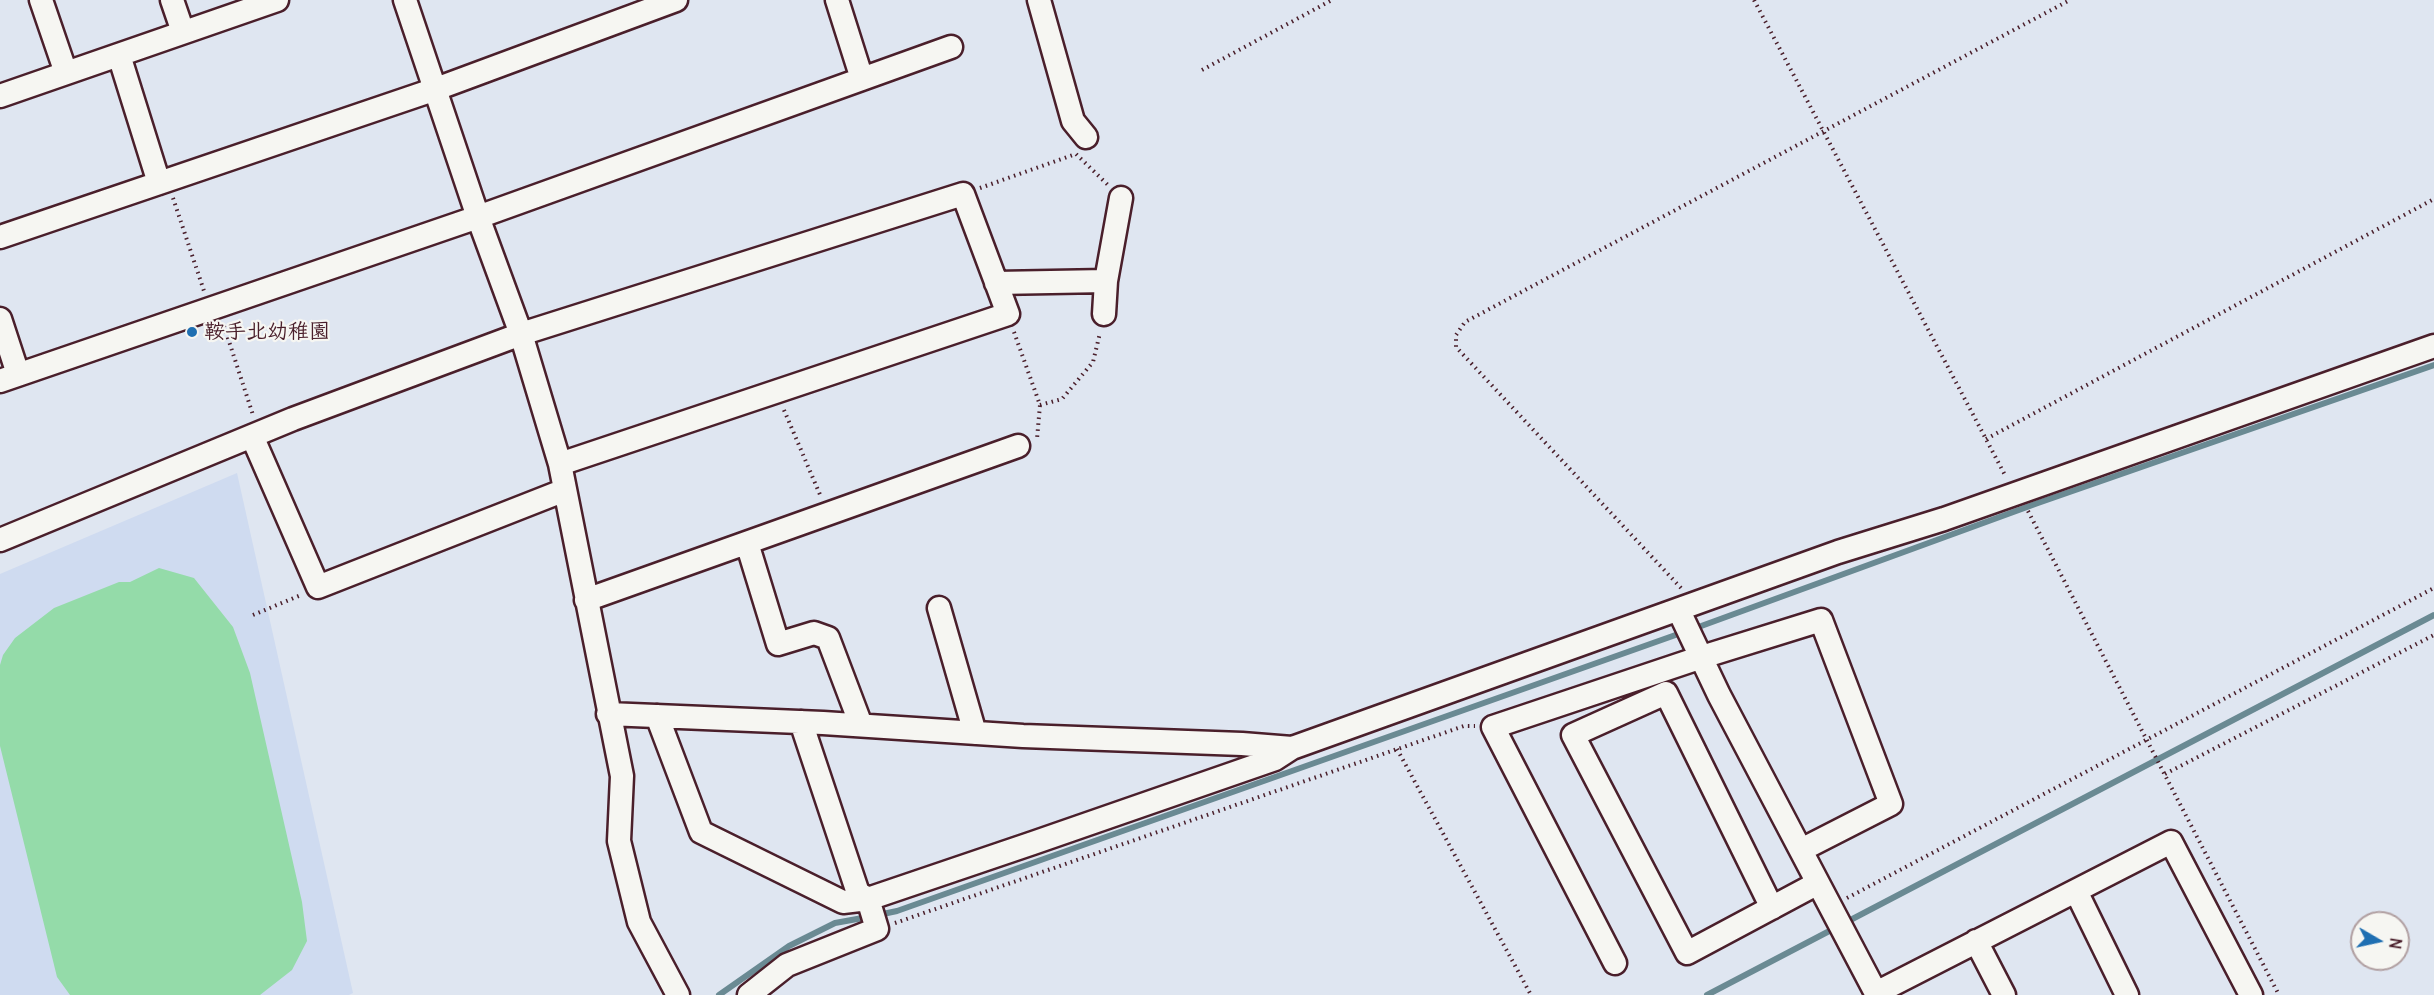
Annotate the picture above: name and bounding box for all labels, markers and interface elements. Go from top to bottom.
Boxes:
place label: 鞍手北幼稚園 [204,319,330,345]
marker: 鞍手北幼稚園 [185,325,199,339]
north arrow [2350,911,2410,971]
text: N [2385,936,2407,951]

